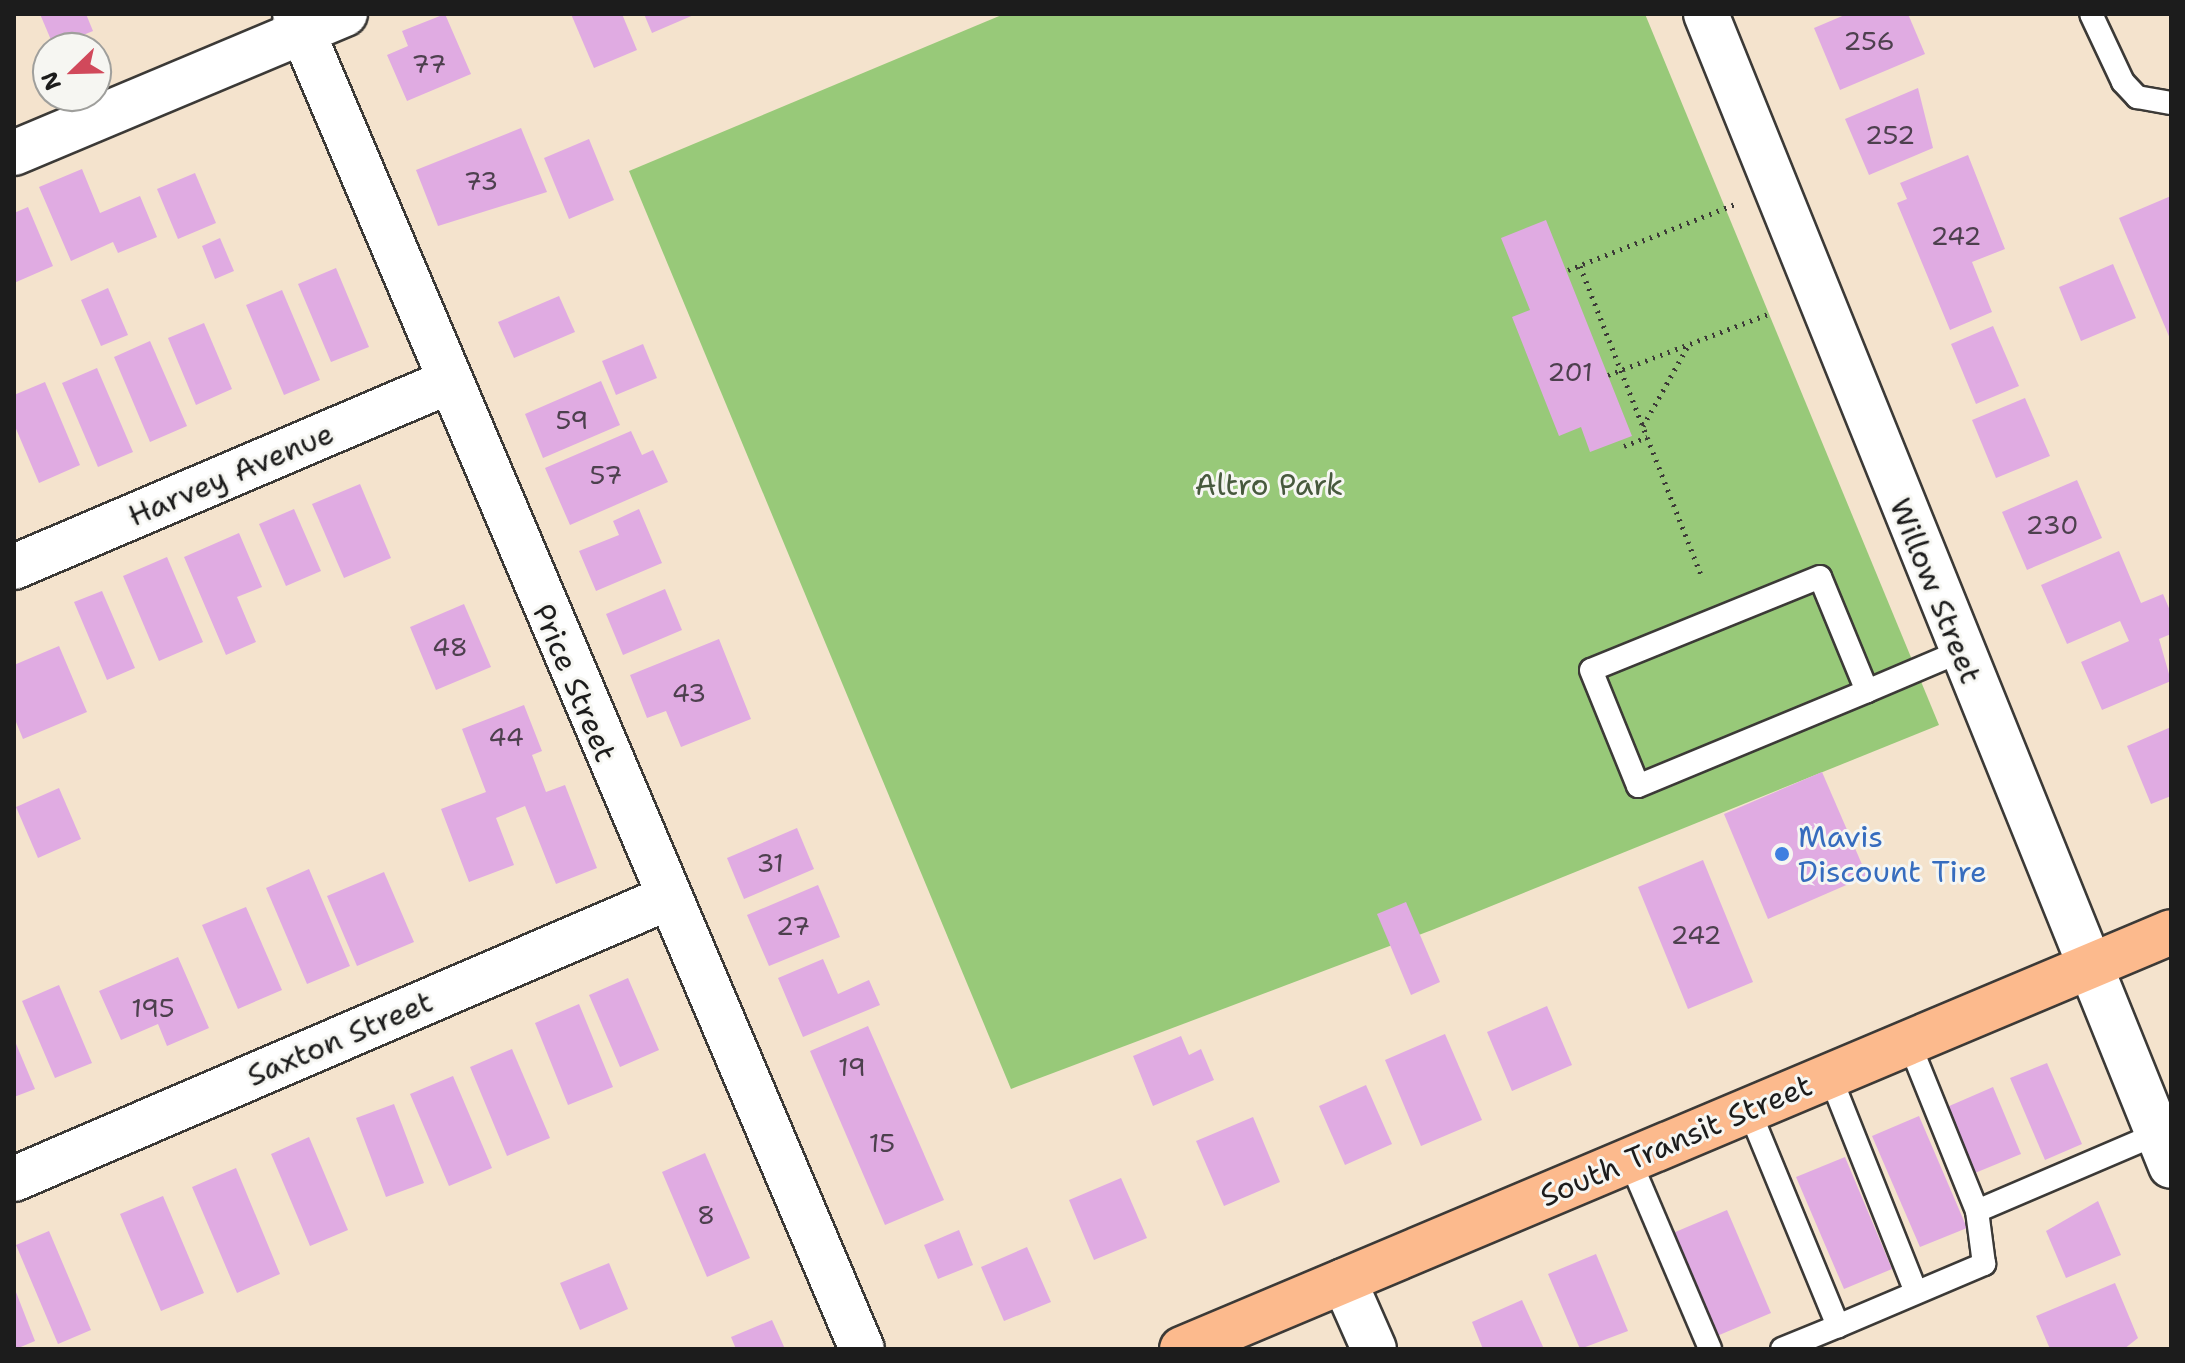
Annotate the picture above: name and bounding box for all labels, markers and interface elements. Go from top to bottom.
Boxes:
house number: 256 [1843,25,1895,57]
north arrow [32,32,112,112]
house number: 77 [412,48,446,80]
text: N [35,67,68,94]
house number: 252 [1865,119,1915,151]
house number: 73 [464,165,498,197]
house number: 242 [1930,220,1982,252]
house number: 201 [1547,356,1593,388]
house number: 59 [556,404,588,436]
street label: Harvey Avenue [123,416,339,534]
house number: 57 [590,459,622,491]
park label: Altro Park [1195,467,1343,503]
street label: Willow Street [1881,493,1989,689]
house number: 230 [2026,509,2078,541]
street label: Price Street [525,599,623,767]
house number: 48 [432,631,468,663]
house number: 43 [672,677,706,709]
house number: 44 [488,721,524,753]
place label: Mavis Discount Tire [1798,819,1987,890]
marker: Mavis Discount Tire [1773,845,1791,863]
house number: 31 [756,847,784,879]
house number: 27 [776,910,810,942]
house number: 242 [1670,919,1722,951]
street label: Saxton Street [242,984,438,1094]
house number: 195 [131,992,175,1024]
house number: 19 [838,1051,866,1083]
street label: South Transit Street [1535,1067,1817,1215]
house number: 15 [869,1127,895,1159]
house number: 8 [697,1199,715,1231]

